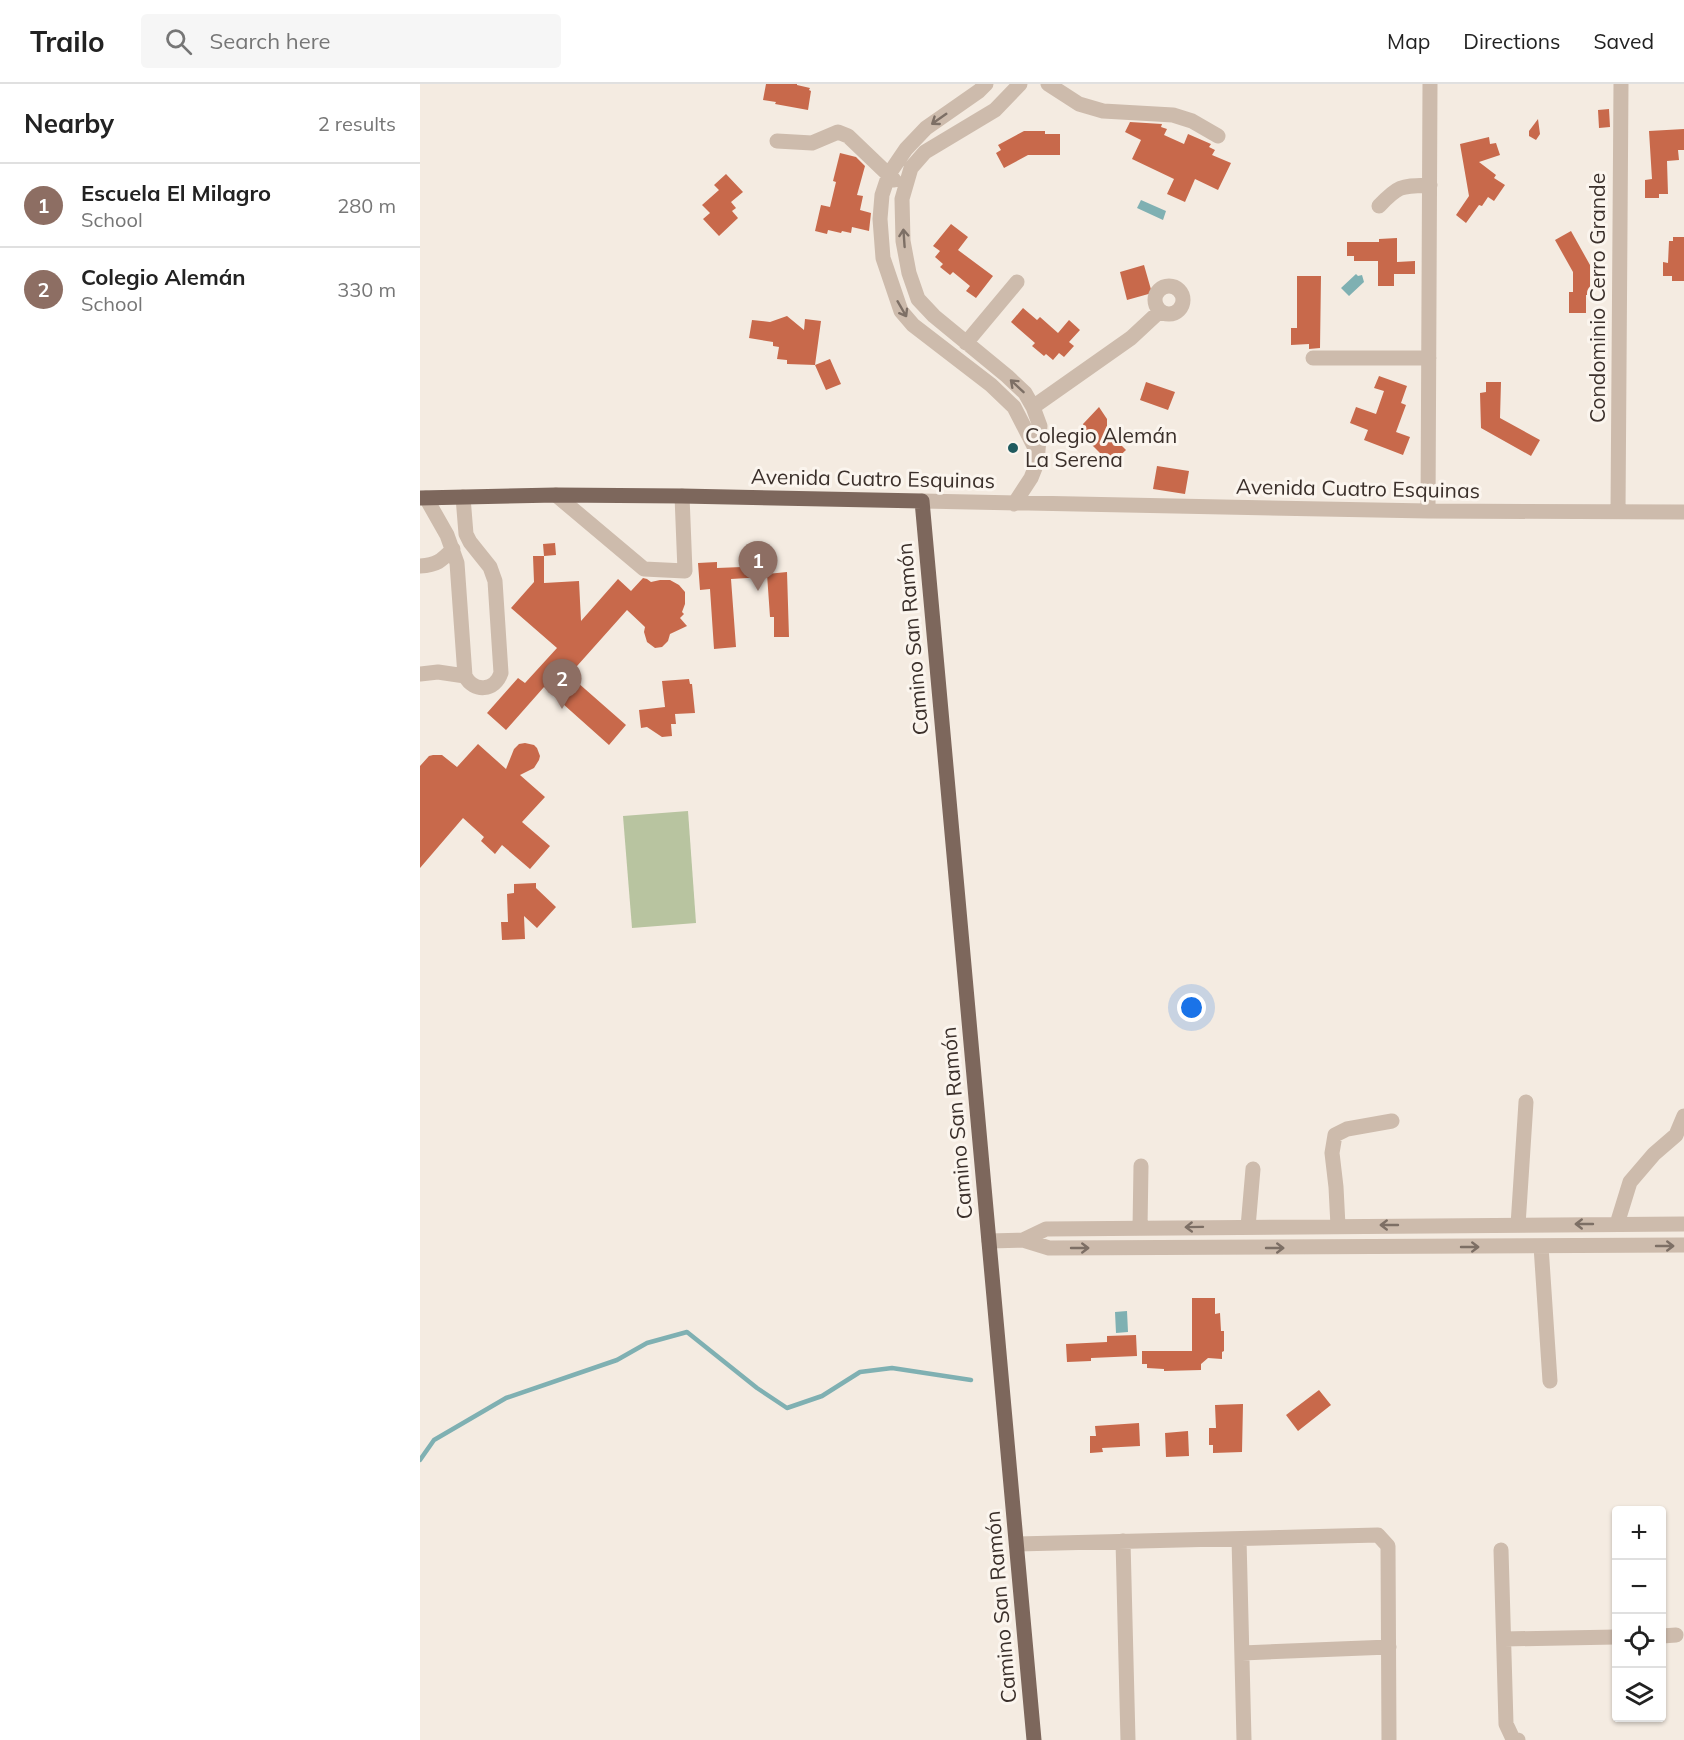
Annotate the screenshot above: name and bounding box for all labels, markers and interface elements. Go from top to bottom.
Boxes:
search box [141,14,561,68]
text: Trailo [30,24,105,59]
icon: search [162,25,195,58]
text: Search here [210,27,331,55]
text: Map [1387,28,1430,54]
text: Directions [1463,28,1560,54]
text: Saved [1593,28,1654,54]
text: Nearby [24,107,114,140]
text: 2 results [318,111,396,136]
one-way arrow [932,113,948,125]
street label: Condominio Cerro Grande [1584,173,1610,423]
text: Escuela El Milagro [81,179,271,207]
text: 1 [38,193,50,218]
text: 280 m [337,193,396,218]
text: School [81,207,143,232]
one-way arrow [898,228,909,248]
text: Colegio Alemán [81,263,246,291]
text: 2 [38,277,50,302]
text: 330 m [337,277,396,302]
text: School [81,291,143,316]
one-way arrow [896,300,908,317]
one-way arrow [1010,379,1025,393]
place label: Colegio Alemán La Serena [1025,422,1177,472]
marker: Colegio Alemán La Serena [1006,441,1020,455]
street label: Avenida Cuatro Esquinas [751,463,995,493]
street label: Avenida Cuatro Esquinas [1236,473,1480,503]
pin: 1 [738,542,778,591]
street label: Camino San Ramón [891,542,933,736]
pin: 2 [542,660,582,709]
your location [1177,993,1206,1022]
street label: Camino San Ramón [935,1026,977,1220]
one-way arrow [1574,1218,1594,1230]
one-way arrow [1379,1219,1399,1231]
one-way arrow [1184,1222,1204,1233]
one-way arrow [1655,1240,1675,1252]
one-way arrow [1460,1241,1480,1253]
one-way arrow [1070,1242,1090,1254]
one-way arrow [1265,1242,1285,1254]
map controls [1612,1506,1666,1722]
button: + [1612,1506,1666,1560]
street label: Camino San Ramón [979,1510,1021,1704]
button: − [1612,1560,1666,1614]
button: locate [1612,1614,1666,1668]
button: layers [1612,1668,1666,1722]

